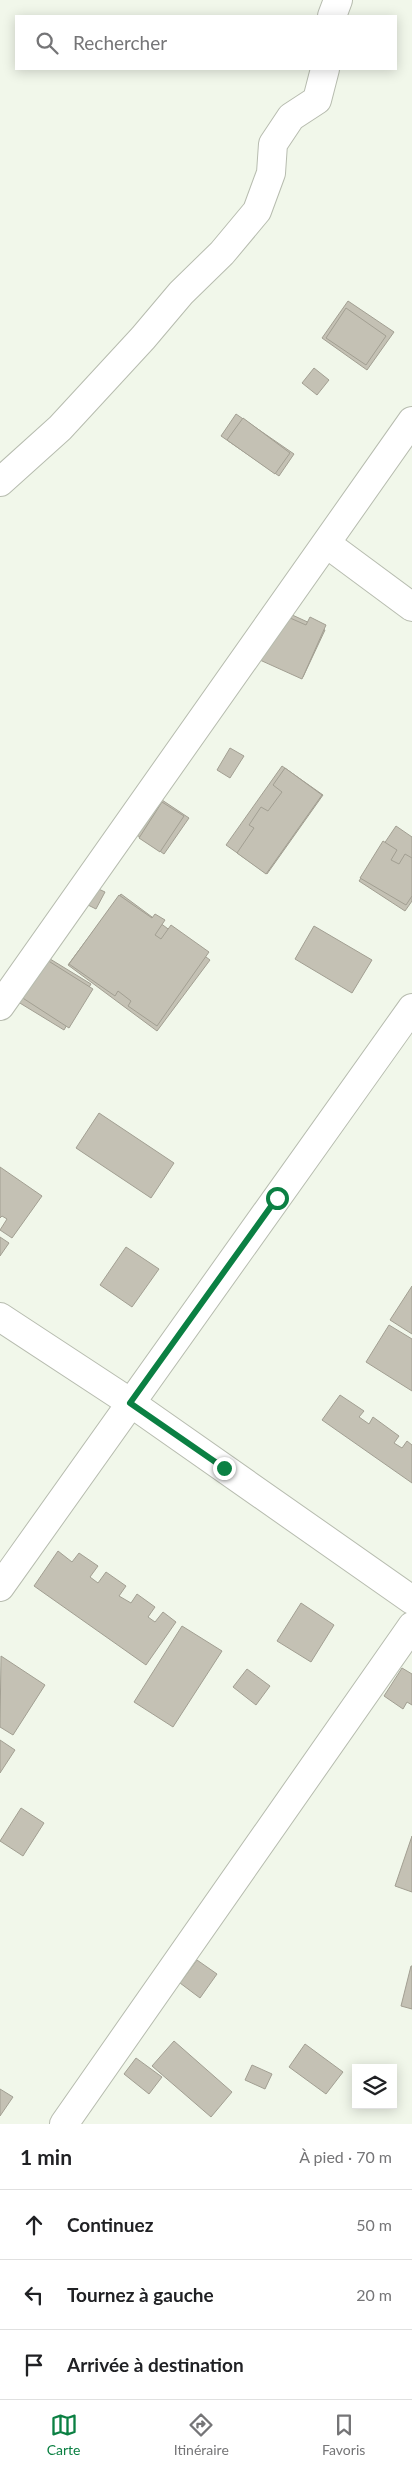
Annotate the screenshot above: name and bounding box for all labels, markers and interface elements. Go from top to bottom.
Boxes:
search box [15,15,397,70]
icon: search [33,29,61,57]
text: Rechercher [73,31,167,54]
route start [266,1187,289,1210]
route end [213,1457,236,1480]
map controls [352,2064,397,2109]
button: layers [352,2064,397,2109]
text: 1 min [20,2144,72,2169]
text: À pied · 70 m [299,2147,392,2166]
icon: ahead [20,2211,48,2239]
text: Continuez [67,2213,153,2236]
text: 50 m [356,2215,392,2234]
icon: left [20,2281,48,2309]
text: Tournez à gauche [67,2283,214,2306]
text: 20 m [356,2285,392,2304]
icon: arrive [20,2351,48,2379]
text: Arrivée à destination [67,2353,244,2376]
tab: Carte [47,2411,80,2458]
tab: Itinéraire [174,2411,229,2458]
tab: Favoris [322,2411,365,2458]

